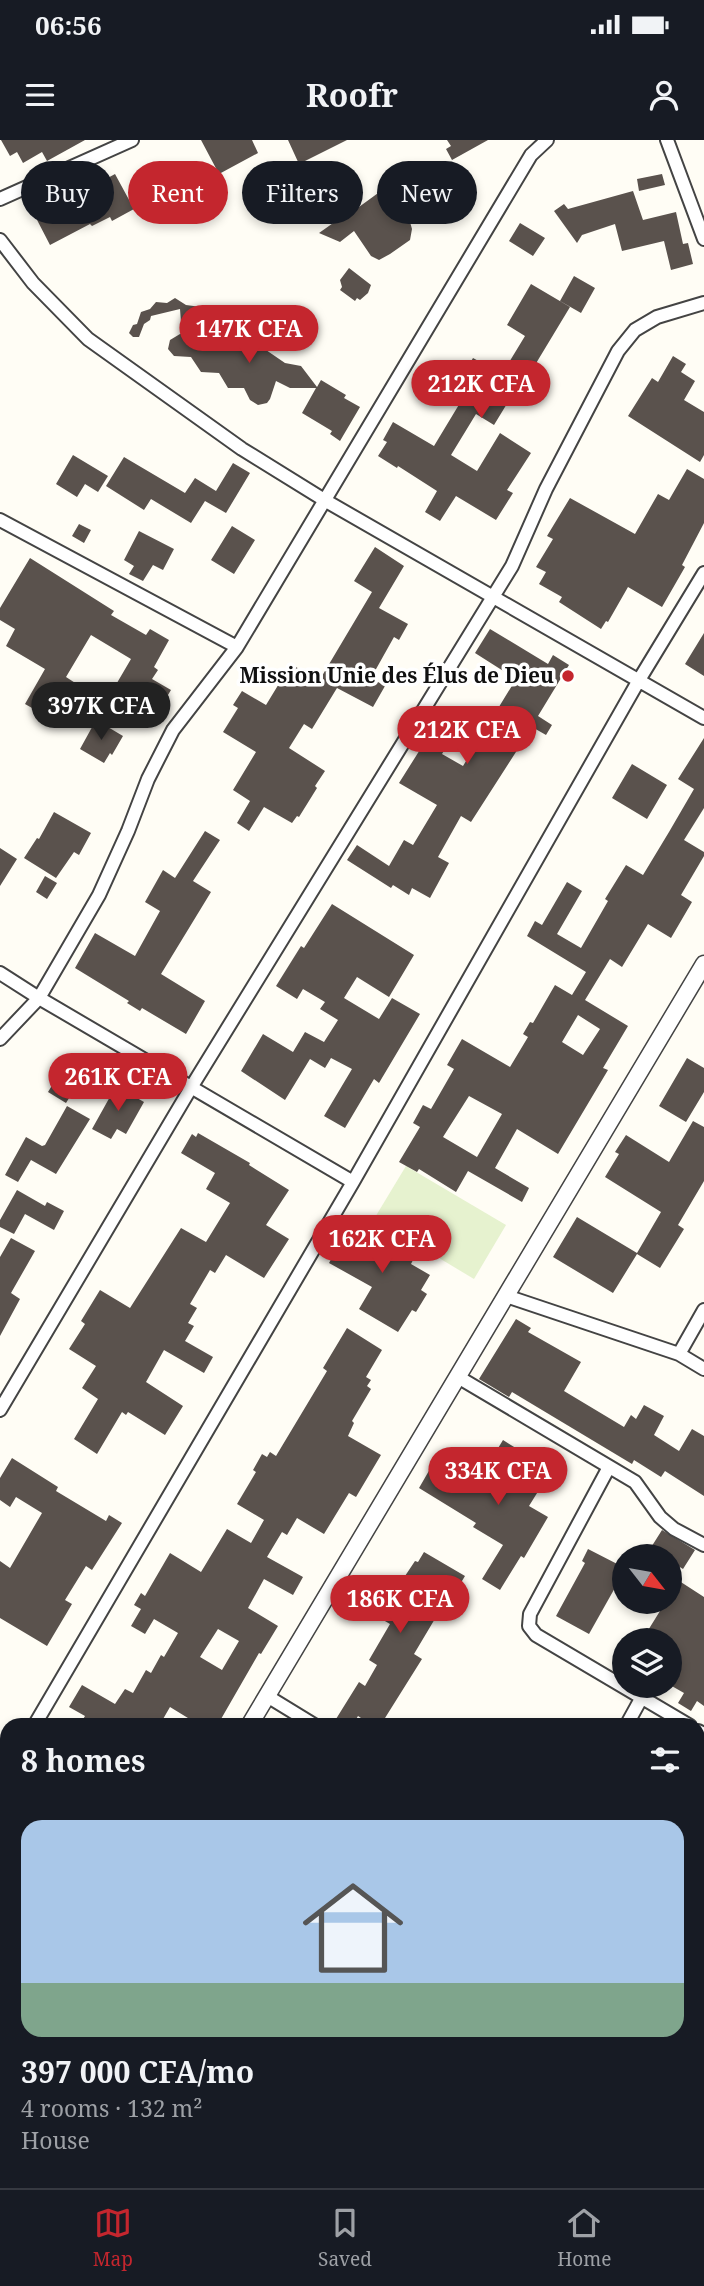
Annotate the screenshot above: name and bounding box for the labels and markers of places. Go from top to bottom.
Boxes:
pin: 147K CFA [177,306,321,365]
pin: 212K CFA [409,360,553,420]
place label: Mission Unie des Élus de Dieu [240,661,554,689]
marker: Mission Unie des Élus de Dieu [560,668,576,684]
pin: 397K CFA [29,682,173,742]
pin: 212K CFA [395,706,539,766]
pin: 261K CFA [46,1054,190,1113]
pin: 162K CFA [310,1216,454,1275]
pin: 334K CFA [426,1448,570,1507]
pin: 186K CFA [328,1576,472,1635]

